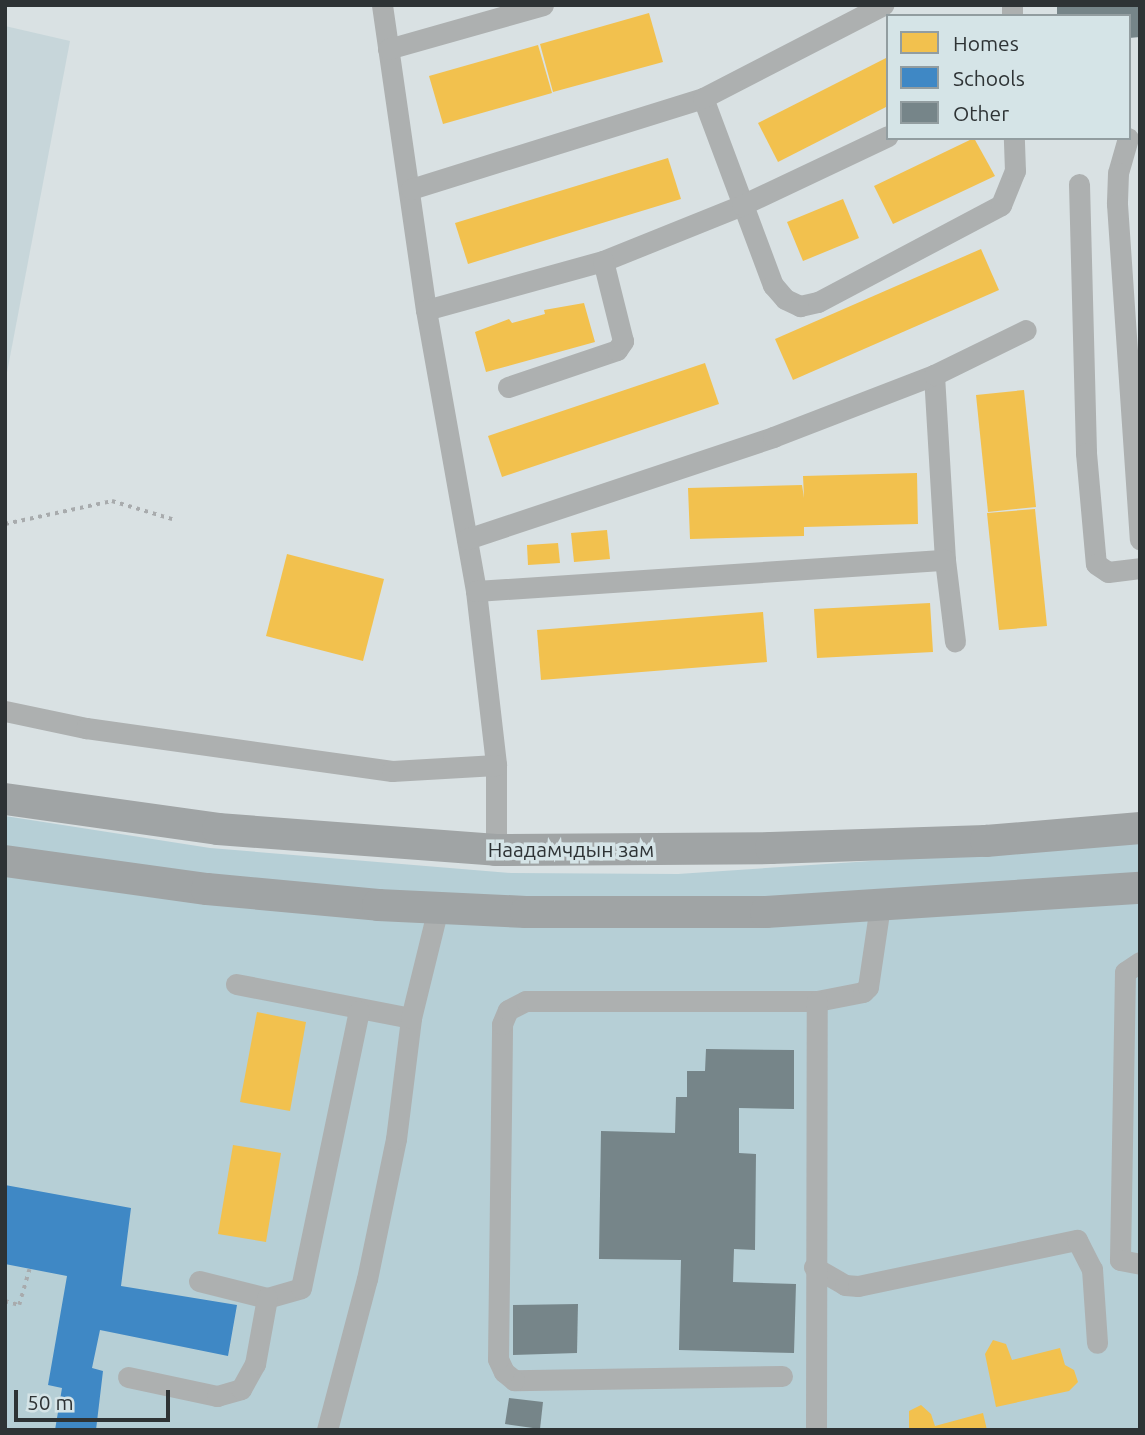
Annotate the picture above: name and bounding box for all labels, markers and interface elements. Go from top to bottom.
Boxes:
legend [886,14,1131,140]
text: Homes [953,31,1019,55]
text: Schools [953,66,1025,90]
text: Other [953,101,1009,125]
street label: Наадамчдын зам [488,836,654,862]
scale bar [18,1376,173,1420]
text: 50 m [27,1390,74,1414]

